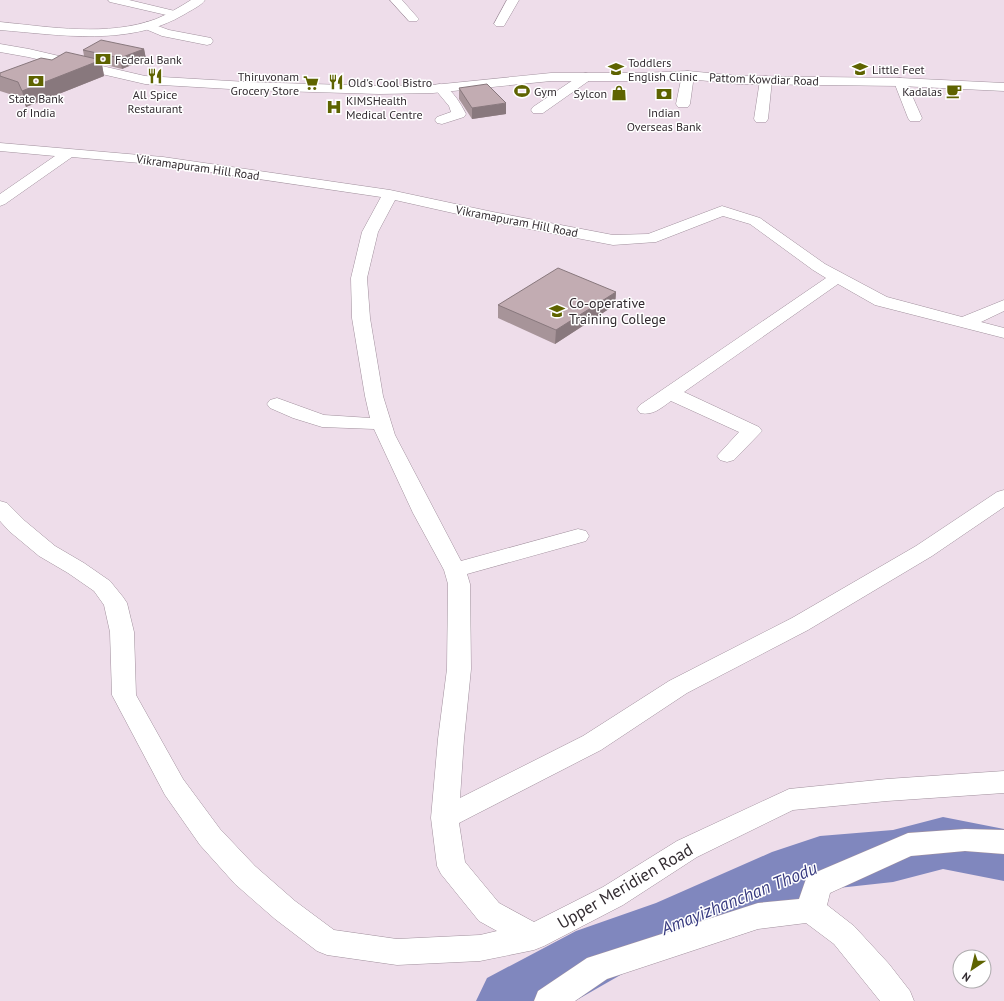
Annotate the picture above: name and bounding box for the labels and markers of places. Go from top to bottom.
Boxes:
bank icon: Federal Bank [94,50,112,68]
place label: Federal Bank [115,52,182,67]
place label: Toddlers English Clinic [628,55,698,84]
school or university icon: Toddlers English Clinic [607,60,625,78]
school or university icon: Little Feet [851,60,869,78]
place label: Little Feet [872,62,925,77]
restaurant icon: All Spice Restaurant [146,67,164,85]
place label: Thiruvonam Grocery Store [231,69,299,98]
bank icon: State Bank of India [27,72,45,90]
restaurant icon: Old's Cool Bistro [327,73,345,91]
supermarket icon: Thiruvonam Grocery Store [302,74,320,92]
place label: Old's Cool Bistro [348,75,432,90]
sports icon: Gym [513,82,531,100]
cafe icon: Kadalas [945,82,963,100]
place label: Gym [534,84,557,99]
shop icon: Sylcon [610,84,628,102]
place label: Kadalas [902,84,942,99]
bank icon: Indian Overseas Bank [655,85,673,103]
place label: Sylcon [573,86,607,101]
place label: All Spice Restaurant [128,87,182,116]
place label: State Bank of India [9,91,64,120]
place label: KIMSHealth Medical Centre [346,93,423,122]
hospital icon: KIMSHealth Medical Centre [325,98,343,116]
place label: Indian Overseas Bank [627,105,701,134]
place label: Co-operative Training College [569,294,666,328]
school or university icon: Co-operative Training College [548,302,566,320]

